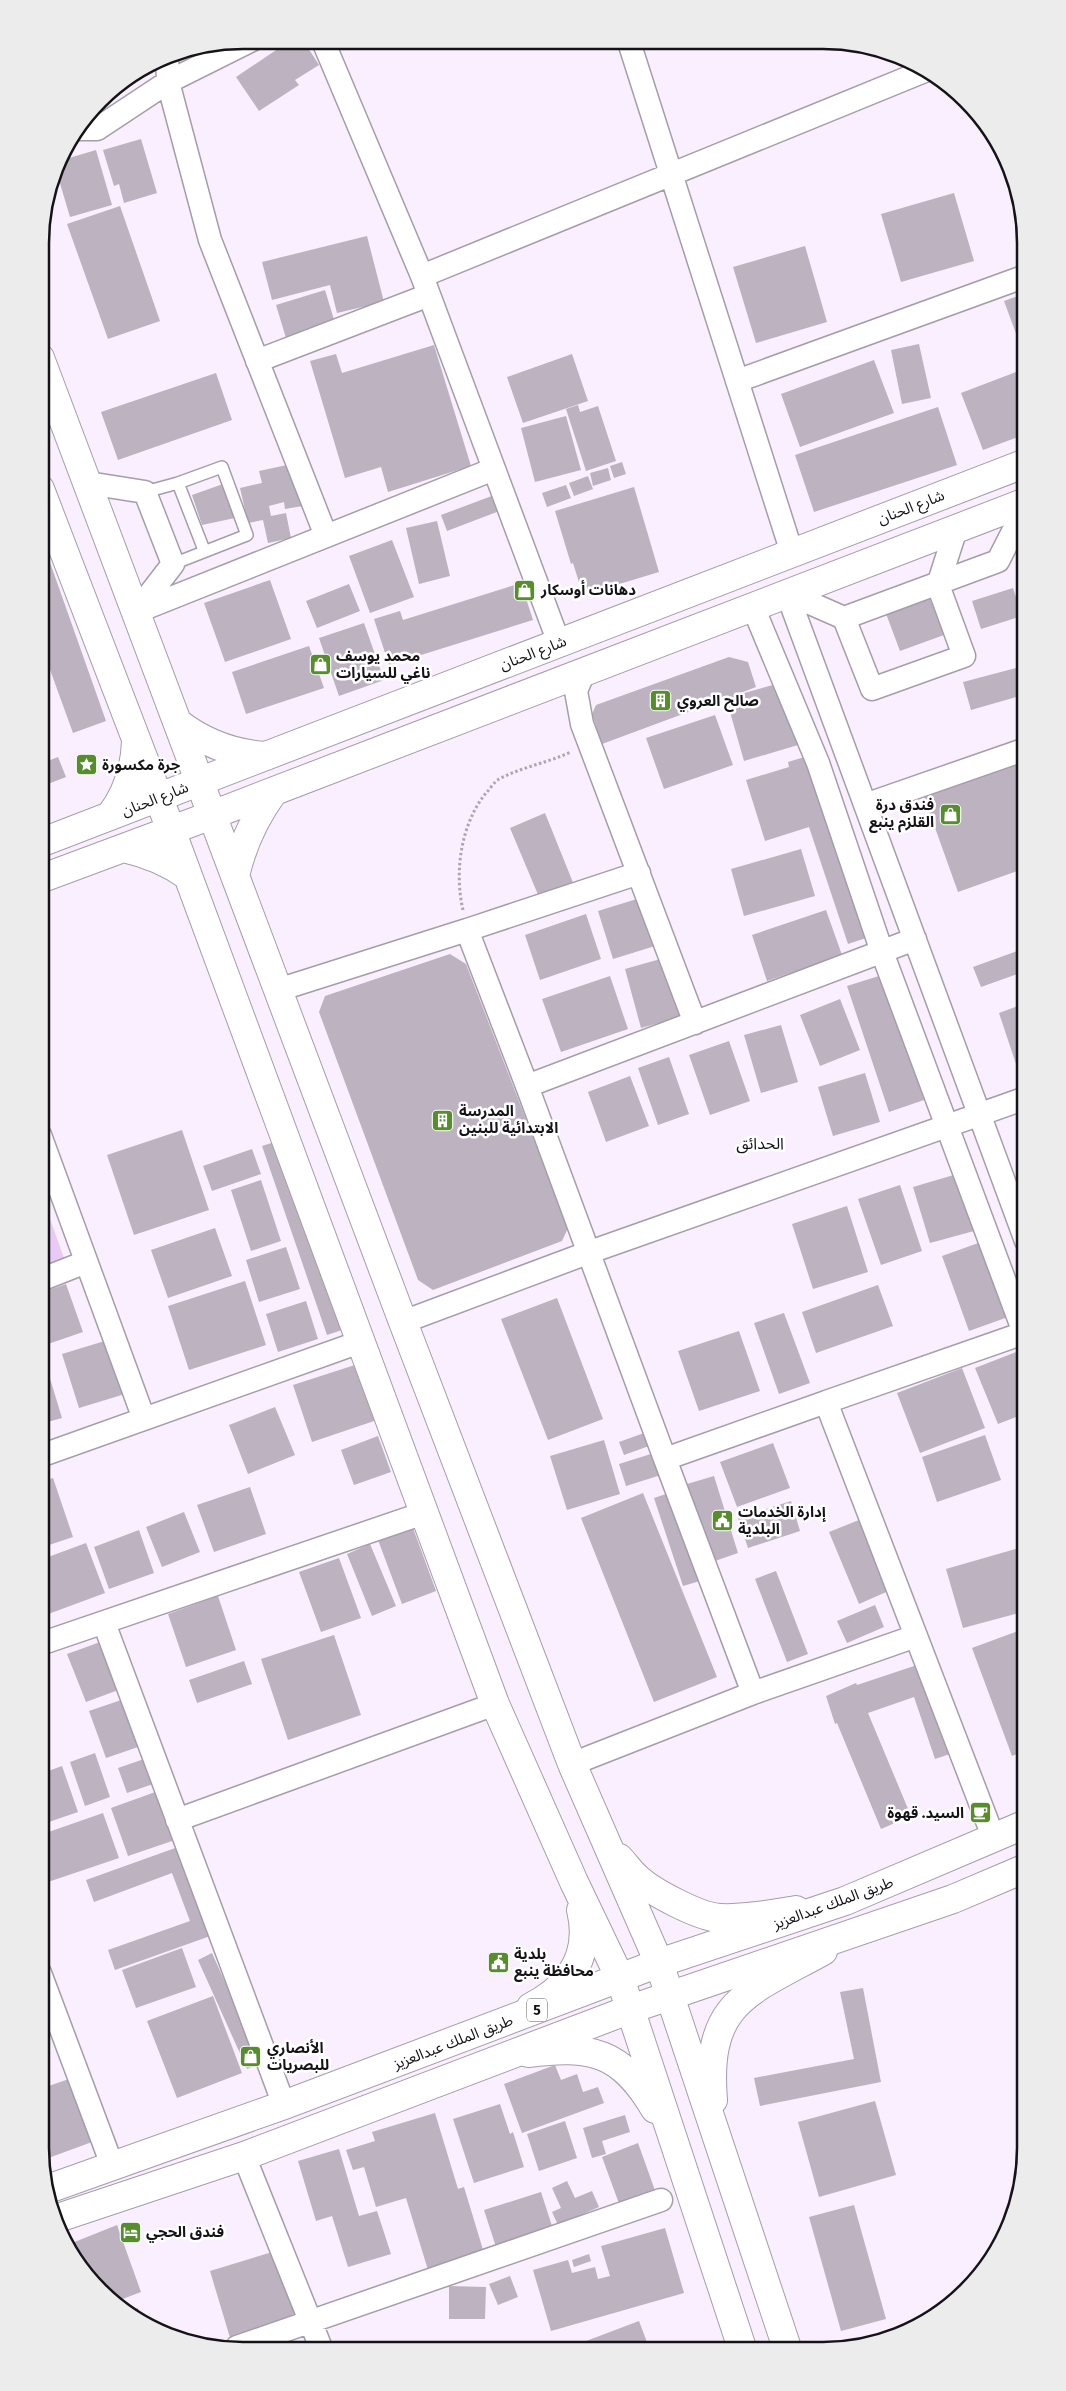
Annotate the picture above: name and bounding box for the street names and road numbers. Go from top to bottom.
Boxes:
street label: شارع الحنان [875,486,948,531]
street label: شارع الحنان [497,632,570,677]
street label: شارع الحنان [119,778,192,823]
street label: طريق الملك عبدالعزيز [770,1873,896,1934]
road number: 5 [527,1998,547,2022]
street label: طريق الملك عبدالعزيز [390,2011,516,2074]

